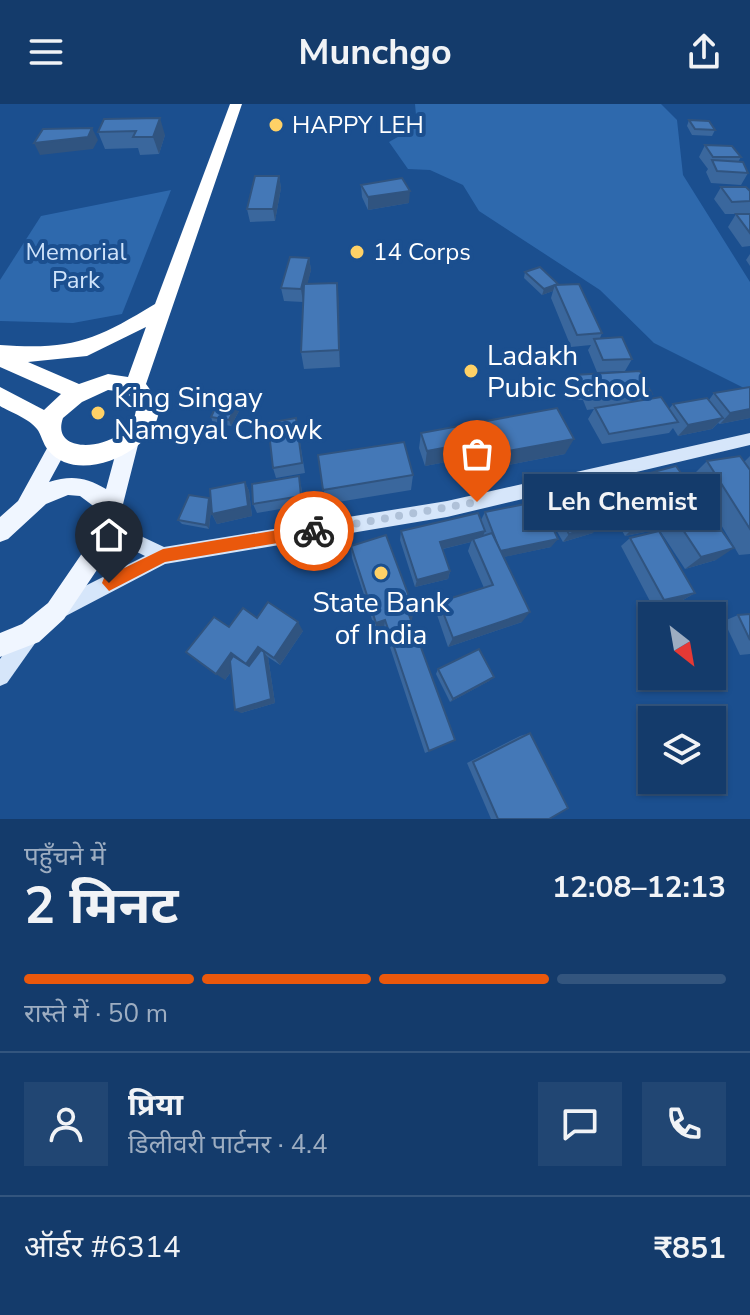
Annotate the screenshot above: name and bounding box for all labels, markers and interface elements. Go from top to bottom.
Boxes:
text: Munchgo [298,28,452,77]
icon: menu [24,30,68,74]
icon: share [682,30,726,74]
place label: HAPPY LEH [292,109,424,141]
marker: HAPPY LEH [267,116,285,134]
park label: Memorial Park [25,236,127,296]
place label: 14 Corps [373,236,471,268]
marker: 14 Corps [348,243,366,261]
place label: Ladakh Pubic School [487,337,649,407]
marker: Ladakh Pubic School [462,362,480,380]
place label: King Singay Namgyal Chowk [114,379,323,449]
marker: King Singay Namgyal Chowk [89,404,107,422]
pin [443,420,511,502]
icon: bag [455,432,499,476]
callout: Leh Chemist [525,474,721,530]
text: Leh Chemist [547,484,697,519]
courier [274,491,354,571]
pin [75,501,143,583]
icon: bike [292,509,336,553]
icon: home [87,513,131,557]
marker: State Bank of India [372,564,390,582]
place label: State Bank of India [312,584,451,654]
north arrow [638,602,726,690]
map controls [638,602,726,794]
button: layers [638,706,726,794]
text: पहुँचने में [24,839,106,874]
text: 12:08–12:13 [552,867,726,908]
text: 2 मिनट [24,870,178,941]
text: रास्ते में · 50 m [24,996,168,1031]
button: person [24,1082,108,1166]
button: chat [538,1082,622,1166]
button: phone [642,1082,726,1166]
text: प्रिया [128,1085,183,1126]
text: डिलीवरी पार्टनर · 4.4 [128,1127,328,1162]
text: ऑर्डर #6314 [24,1227,181,1268]
text: ₹851 [654,1228,726,1269]

